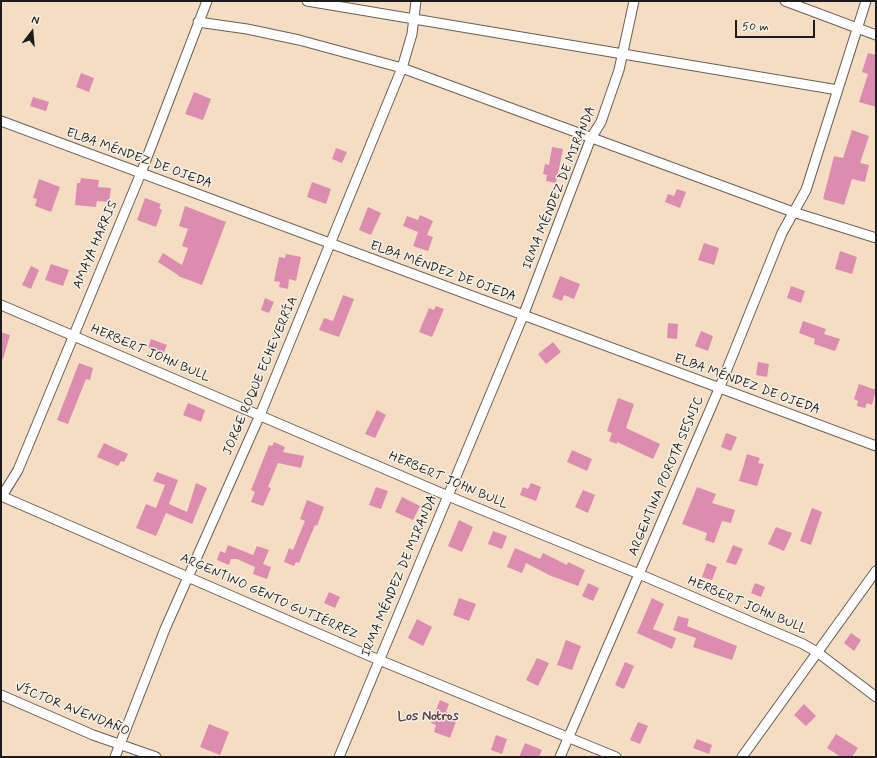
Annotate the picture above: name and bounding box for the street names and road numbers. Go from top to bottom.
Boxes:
street label: IRMA MÉNDEZ DE MIRANDA [520,104,600,272]
street label: ELBA MÉNDEZ DE OJEDA [64,125,214,193]
street label: AMAYA HARRIS [70,199,122,291]
street label: ELBA MÉNDEZ DE OJEDA [368,238,518,306]
street label: JORGE ROQUE ECHEVERRÍA [220,294,302,458]
street label: HERBERT JOHN BULL [88,322,212,386]
street label: ELBA MÉNDEZ DE OJEDA [672,351,822,419]
street label: ARGENTINA POROTA SESNIC [626,394,708,558]
street label: HERBERT JOHN BULL [386,449,510,513]
street label: IRMA MÉNDEZ DE MIRANDA [359,493,441,659]
street label: ARGENTINO GENTO GUTIÉRREZ [178,551,360,643]
street label: HERBERT JOHN BULL [685,574,809,638]
street label: VÍCTOR AVENDAÑO [12,680,132,740]

